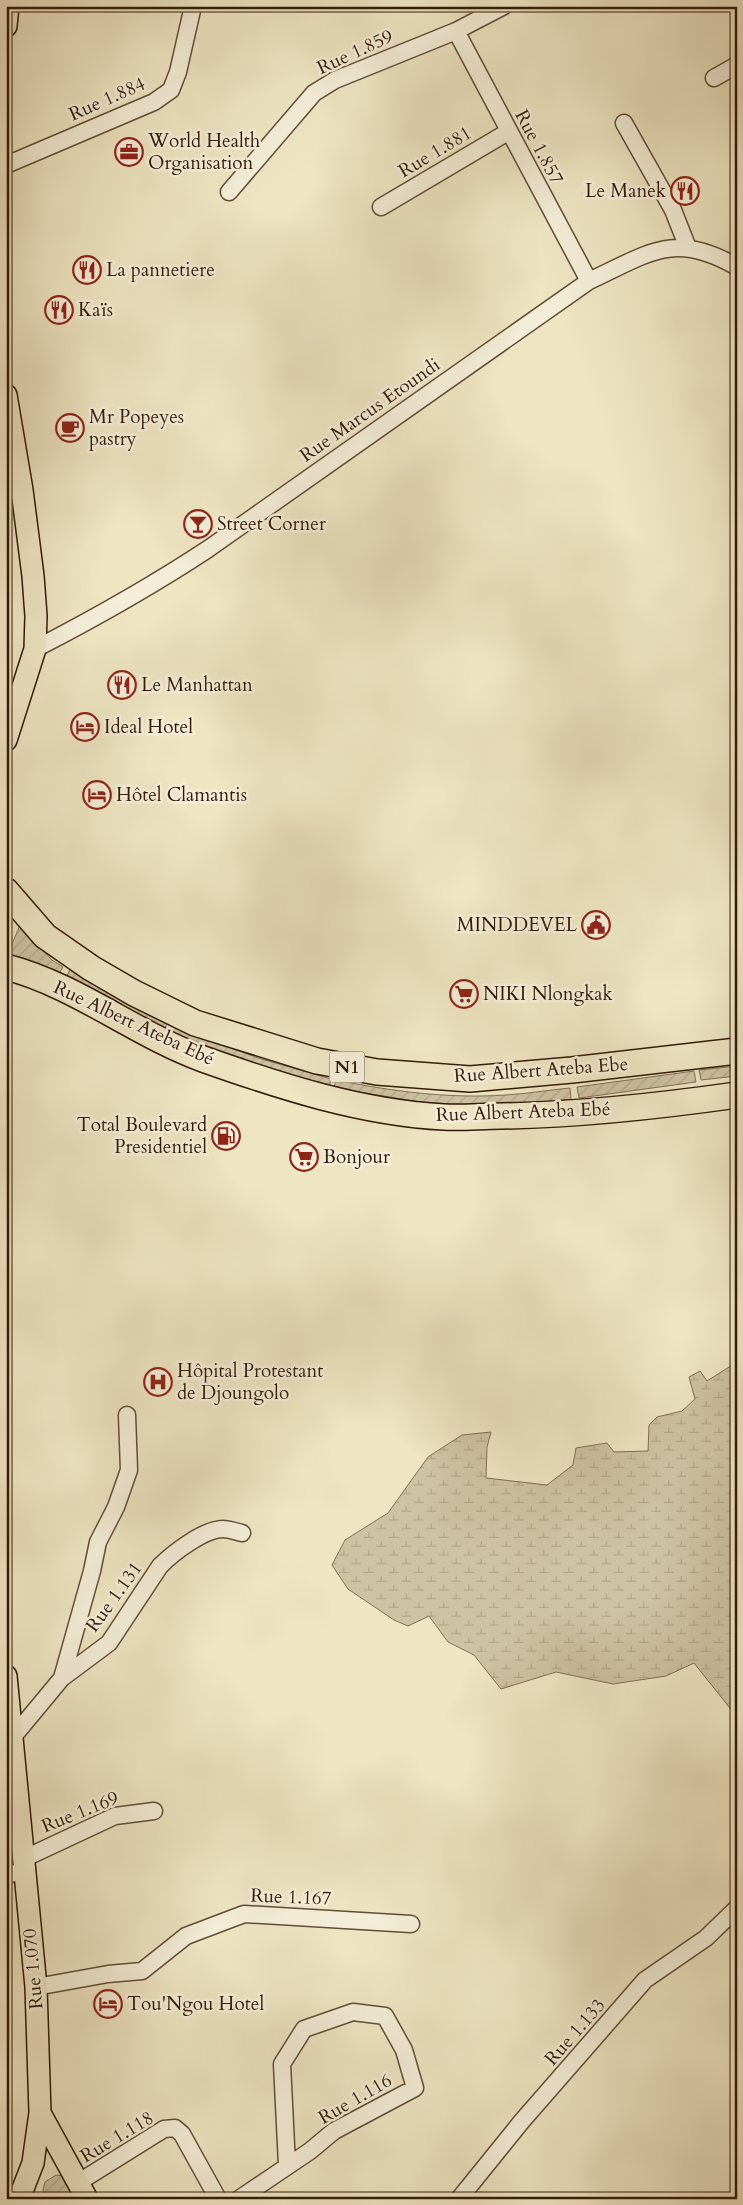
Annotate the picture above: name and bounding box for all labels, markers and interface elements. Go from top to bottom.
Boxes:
street label: Rue 1.859 [313,23,397,81]
street label: Rue 1.884 [65,71,150,127]
street label: Rue 1.857 [508,105,570,189]
street label: Rue 1.881 [394,120,476,184]
place label: World Health Organisation [147,128,261,176]
office icon: World Health Organisation [114,137,144,167]
restaurant icon: Le Manek [670,176,700,206]
place label: Le Manek [585,178,667,204]
restaurant icon: La pannetiere [72,255,102,285]
place label: La pannetiere [106,257,215,283]
restaurant icon: Kaïs [44,295,74,325]
place label: Kaïs [78,297,113,323]
street label: Rue Marcus Etoundi [295,352,445,468]
place label: Mr Popeyes pastry [89,404,184,452]
cafe icon: Mr Popeyes pastry [55,413,85,443]
bar icon: Street Corner [183,509,213,539]
place label: Street Corner [217,511,326,537]
restaurant icon: Le Manhattan [107,670,137,700]
place label: Le Manhattan [141,672,253,698]
hotel icon: Ideal Hotel [70,712,100,742]
place label: Ideal Hotel [104,714,193,740]
hotel icon: Hôtel Clamantis [82,780,112,810]
place label: Hôtel Clamantis [116,782,247,808]
public building icon: MINDDEVEL [581,910,611,940]
place label: MINDDEVEL [457,912,578,938]
street label: Rue Albert Ateba Ebé [49,974,219,1072]
supermarket icon: NIKI Nlongkak [449,979,479,1009]
place label: NIKI Nlongkak [483,981,614,1007]
street label: Rue Albert Ateba Ebe [453,1051,629,1089]
road number: N1 [330,1052,364,1082]
street label: Rue Albert Ateba Ebé [435,1096,611,1128]
place label: Total Boulevard Presidentiel [77,1112,207,1160]
fuel station icon: Total Boulevard Presidentiel [211,1121,241,1151]
supermarket icon: Bonjour [289,1142,319,1172]
place label: Bonjour [323,1144,390,1170]
place label: Hôpital Protestant de Djoungolo [177,1358,323,1406]
hospital icon: Hôpital Protestant de Djoungolo [143,1367,173,1397]
street label: Rue 1.131 [80,1557,148,1637]
street label: Rue 1.169 [38,1785,123,1839]
street label: Rue 1.167 [250,1883,332,1911]
street label: Rue 1.070 [16,1927,49,2011]
hotel icon: Tou'Ngou Hotel [93,1989,123,2019]
place label: Tou'Ngou Hotel [127,1991,264,2017]
street label: Rue 1.133 [539,1993,611,2071]
street label: Rue 1.116 [313,2067,397,2131]
street label: Rue 1.118 [76,2105,158,2169]

